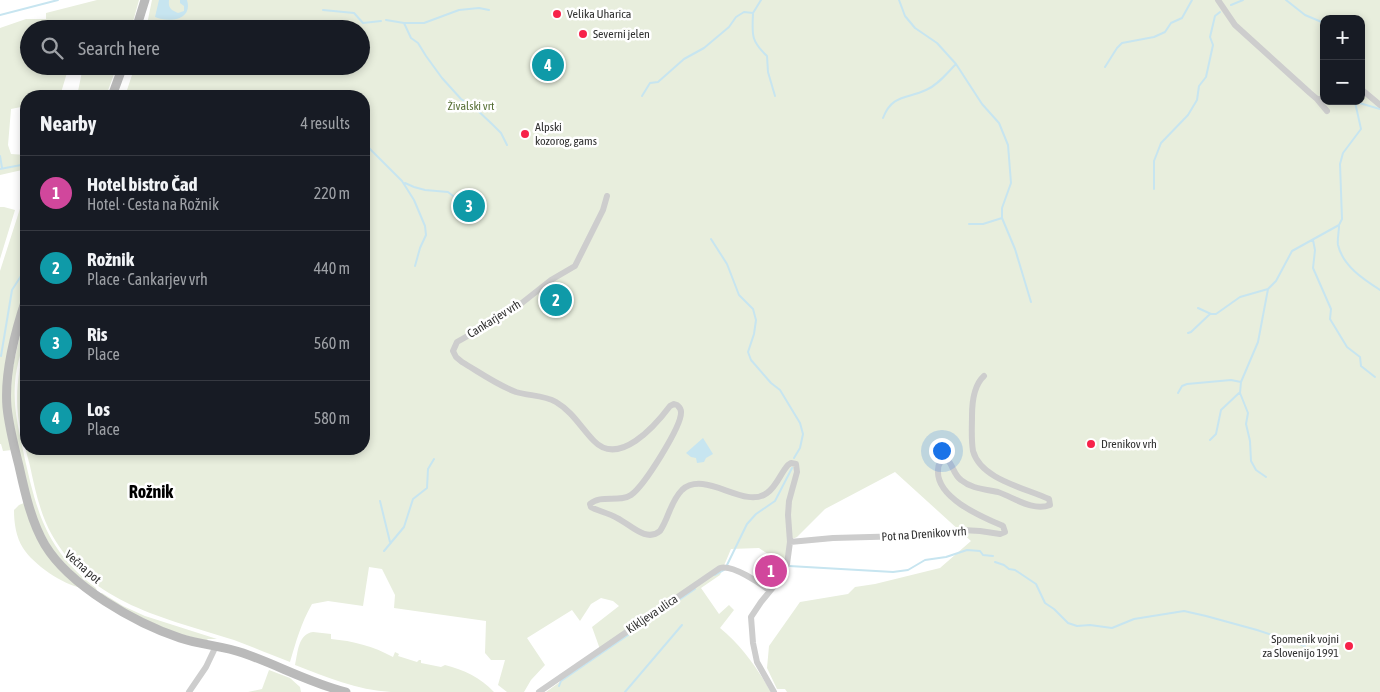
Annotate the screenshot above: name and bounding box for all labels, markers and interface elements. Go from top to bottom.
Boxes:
place label: Velika Uharica [567,7,631,21]
marker: Velika Uharica [551,8,563,20]
map controls [1320,15,1365,105]
button: + [1320,15,1365,60]
search box [20,20,370,75]
place label: Severni jelen [593,27,650,41]
marker: Severni jelen [577,28,589,40]
icon: search [38,34,66,62]
text: Search here [78,37,160,59]
pin: 4 [532,46,564,84]
button: − [1320,60,1365,105]
park label: Živalski vrt [447,99,495,113]
text: Nearby [40,111,96,135]
text: 4 results [300,114,350,132]
place label: Alpski kozorog, gams [535,120,597,148]
marker: Alpski kozorog, gams [519,128,531,140]
text: Hotel bistro Čad [87,173,198,195]
text: 1 [52,184,60,202]
text: 220 m [314,184,350,202]
pin: 3 [453,187,485,225]
text: Hotel · Cesta na Rožnik [87,195,219,213]
text: Rožnik [87,248,134,270]
text: 2 [52,259,60,277]
text: 440 m [314,259,350,277]
text: Place · Cankarjev vrh [87,270,208,288]
pin: 2 [540,281,572,319]
street label: Cankarjev vrh [465,297,523,341]
text: Ris [87,323,108,345]
text: 3 [52,334,60,352]
text: 560 m [314,334,350,352]
text: Place [87,345,120,363]
text: Los [87,398,110,420]
text: 4 [52,409,60,427]
text: 580 m [314,409,350,427]
text: Place [87,420,120,438]
place label: Drenikov vrh [1101,437,1157,451]
your location [929,438,955,464]
marker: Drenikov vrh [1085,438,1097,450]
district label: Rožnik [129,481,174,502]
street label: Pot na Drenikov vrh [881,524,967,544]
street label: Večna pot [62,548,104,587]
pin: 1 [755,552,787,590]
street label: Kikljeva ulica [624,592,680,636]
place label: Spomenik vojni za Slovenijo 1991 [1262,632,1339,660]
marker: Spomenik vojni za Slovenijo 1991 [1343,640,1355,652]

